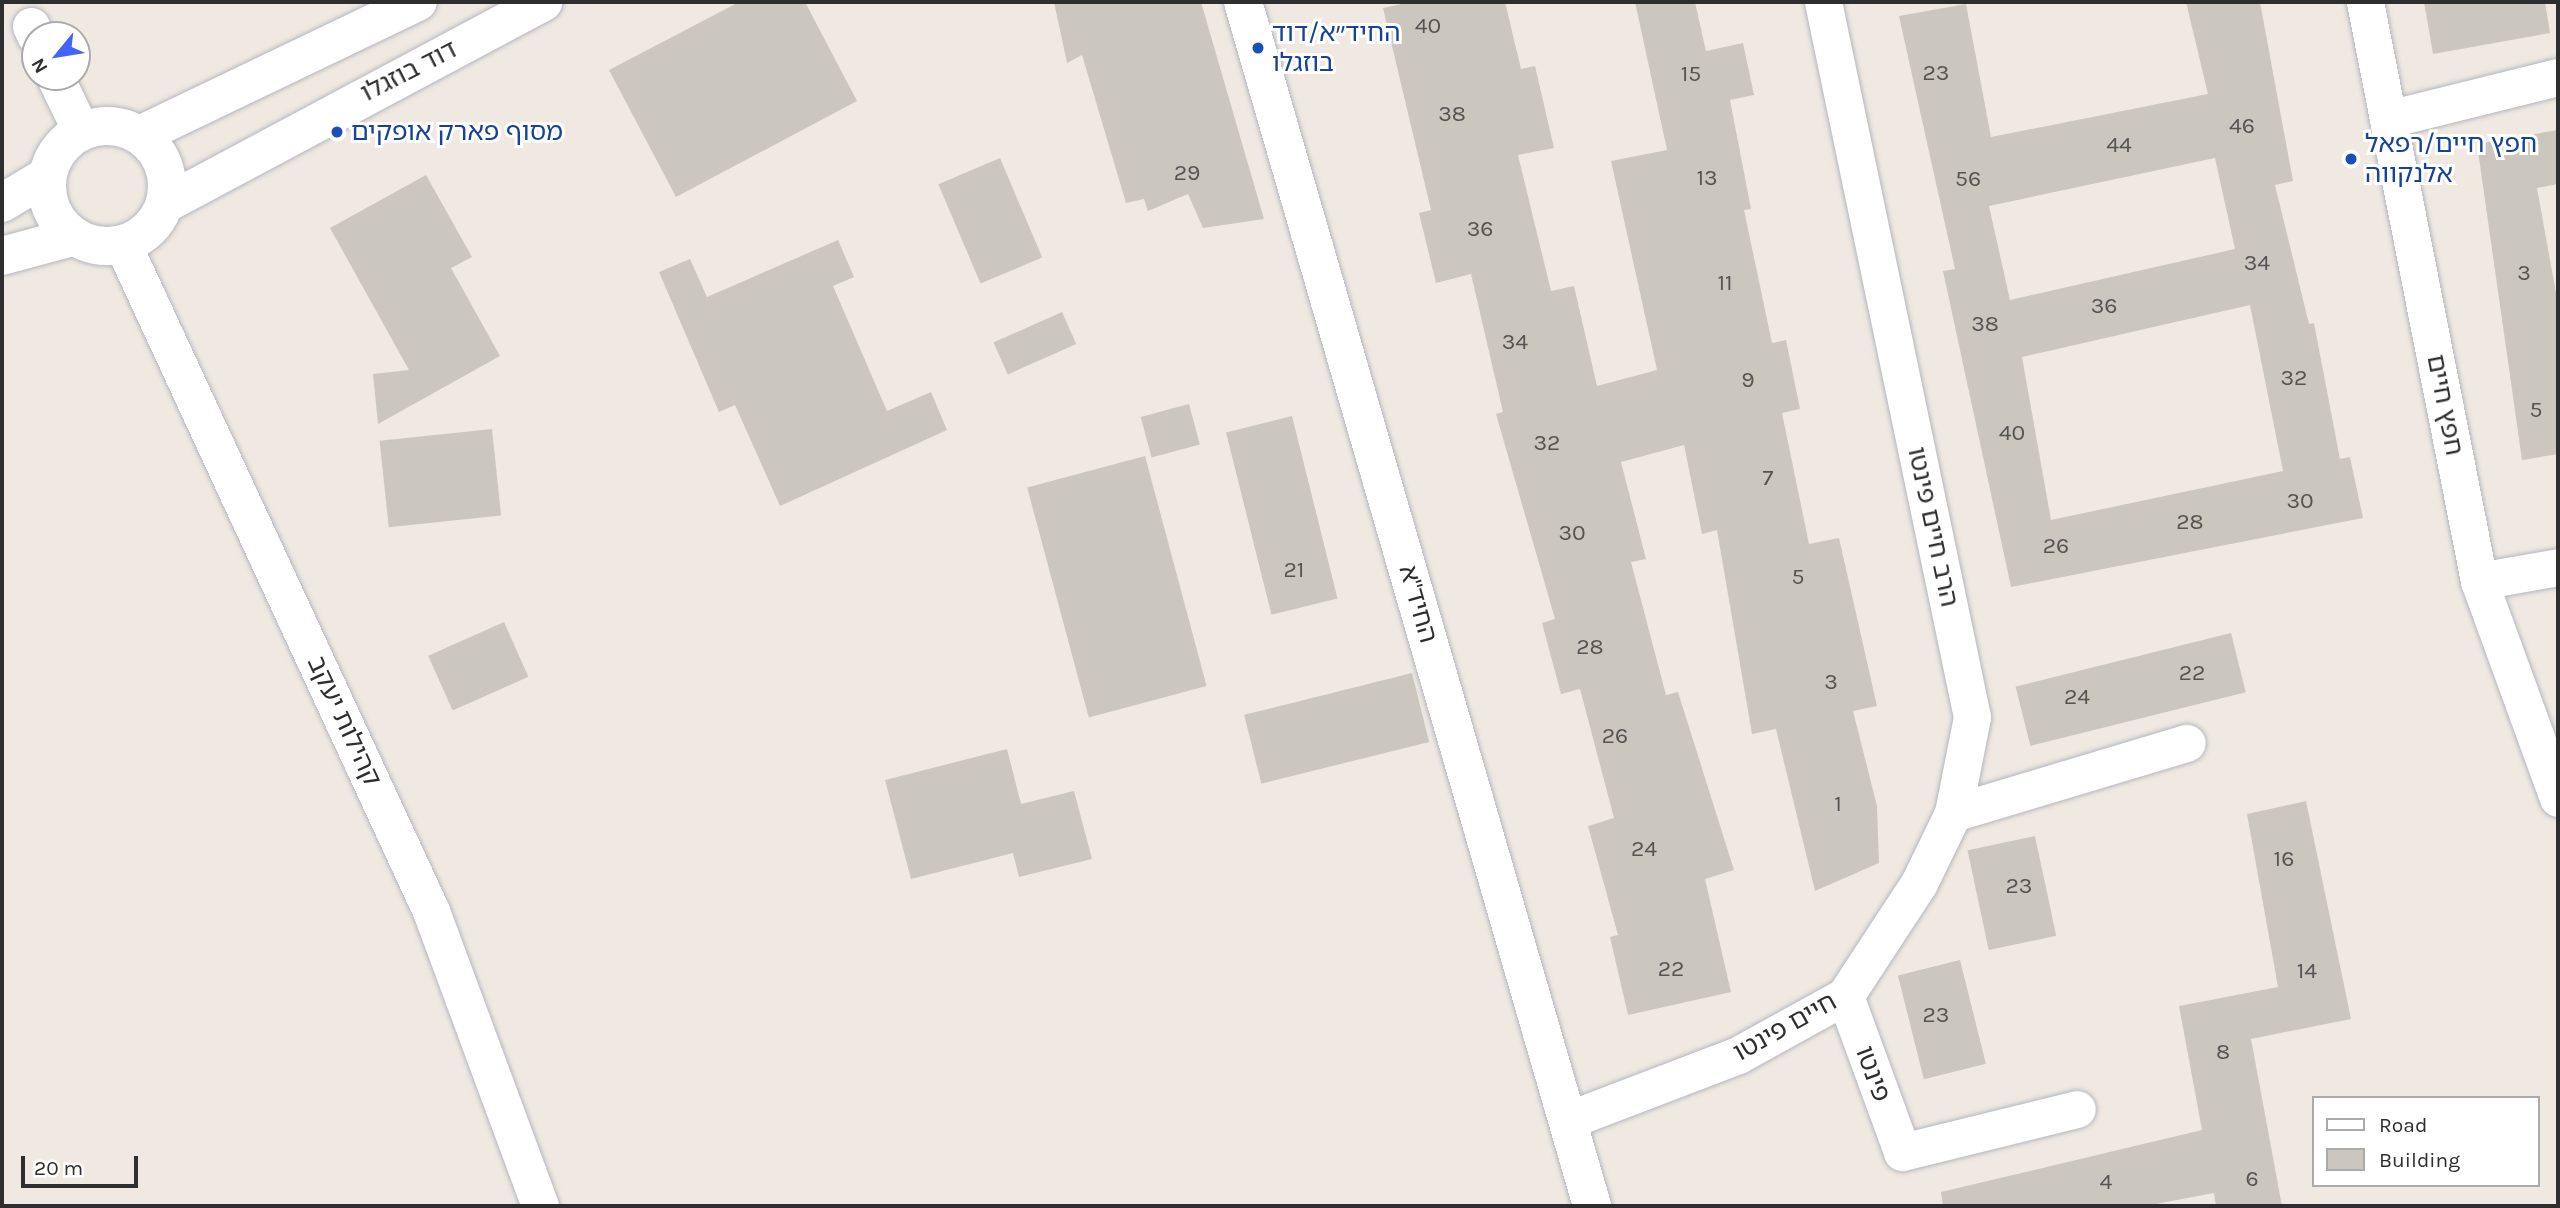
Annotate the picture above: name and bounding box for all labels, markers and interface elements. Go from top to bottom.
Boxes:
house number: 40 [1415,12,1441,40]
place label: החיד״א/דוד בוזגלו [1272,17,1400,78]
north arrow [21,21,91,91]
street label: דוד בוזגלו [356,33,462,109]
marker: החיד״א/דוד בוזגלו [1250,40,1266,56]
text: N [27,54,52,77]
house number: 23 [1923,59,1949,87]
house number: 15 [1681,60,1701,88]
house number: 38 [1438,100,1466,128]
house number: 46 [2229,112,2255,140]
place label: מסוף פארק אופקים [351,116,563,148]
marker: מסוף פארק אופקים [329,124,345,140]
place label: חפץ חיים/רפאל אלנקווה [2365,128,2537,190]
house number: 44 [2106,131,2132,159]
marker: חפץ חיים/רפאל אלנקווה [2343,151,2359,167]
house number: 29 [1174,159,1200,187]
house number: 13 [1696,164,1718,192]
house number: 56 [1955,165,1981,193]
house number: 36 [1467,215,1493,243]
house number: 34 [2244,249,2270,277]
house number: 3 [2517,259,2531,287]
house number: 11 [1717,269,1733,297]
house number: 36 [2091,292,2117,320]
house number: 38 [1971,310,1999,338]
house number: 34 [1502,328,1528,356]
street label: חפץ חיים [2420,352,2470,458]
house number: 32 [2281,364,2307,392]
house number: 9 [1741,366,1755,394]
house number: 5 [2530,396,2542,424]
house number: 40 [1999,419,2025,447]
house number: 32 [1534,429,1560,457]
street label: הרב חיים פינטו [1901,444,1965,610]
house number: 7 [1763,464,1773,492]
house number: 30 [2286,487,2314,515]
house number: 28 [2176,508,2204,536]
house number: 30 [1558,519,1586,547]
house number: 26 [2043,532,2069,560]
house number: 21 [1284,556,1304,584]
street label: החיד"א [1392,561,1444,647]
house number: 5 [1792,563,1804,591]
house number: 28 [1576,633,1604,661]
street label: קהילות יעקב [300,651,388,791]
house number: 22 [2179,659,2205,687]
house number: 3 [1824,668,1838,696]
house number: 24 [2064,683,2090,711]
house number: 26 [1602,722,1628,750]
house number: 1 [1834,790,1842,818]
house number: 24 [1631,835,1657,863]
house number: 16 [2274,845,2294,873]
house number: 23 [2006,872,2032,900]
house number: 22 [1658,955,1684,983]
house number: 14 [2297,957,2317,985]
street label: חיים פינטו [1728,986,1842,1068]
house number: 23 [1923,1001,1949,1029]
house number: 8 [2216,1038,2230,1066]
street label: פינטו [1849,1042,1897,1106]
legend [2312,1096,2539,1187]
text: Road [2379,1113,2427,1137]
scale bar [24,1142,142,1186]
text: Building [2379,1148,2460,1172]
text: 20 m [34,1156,83,1180]
house number: 6 [2245,1165,2259,1193]
house number: 4 [2100,1168,2112,1196]

